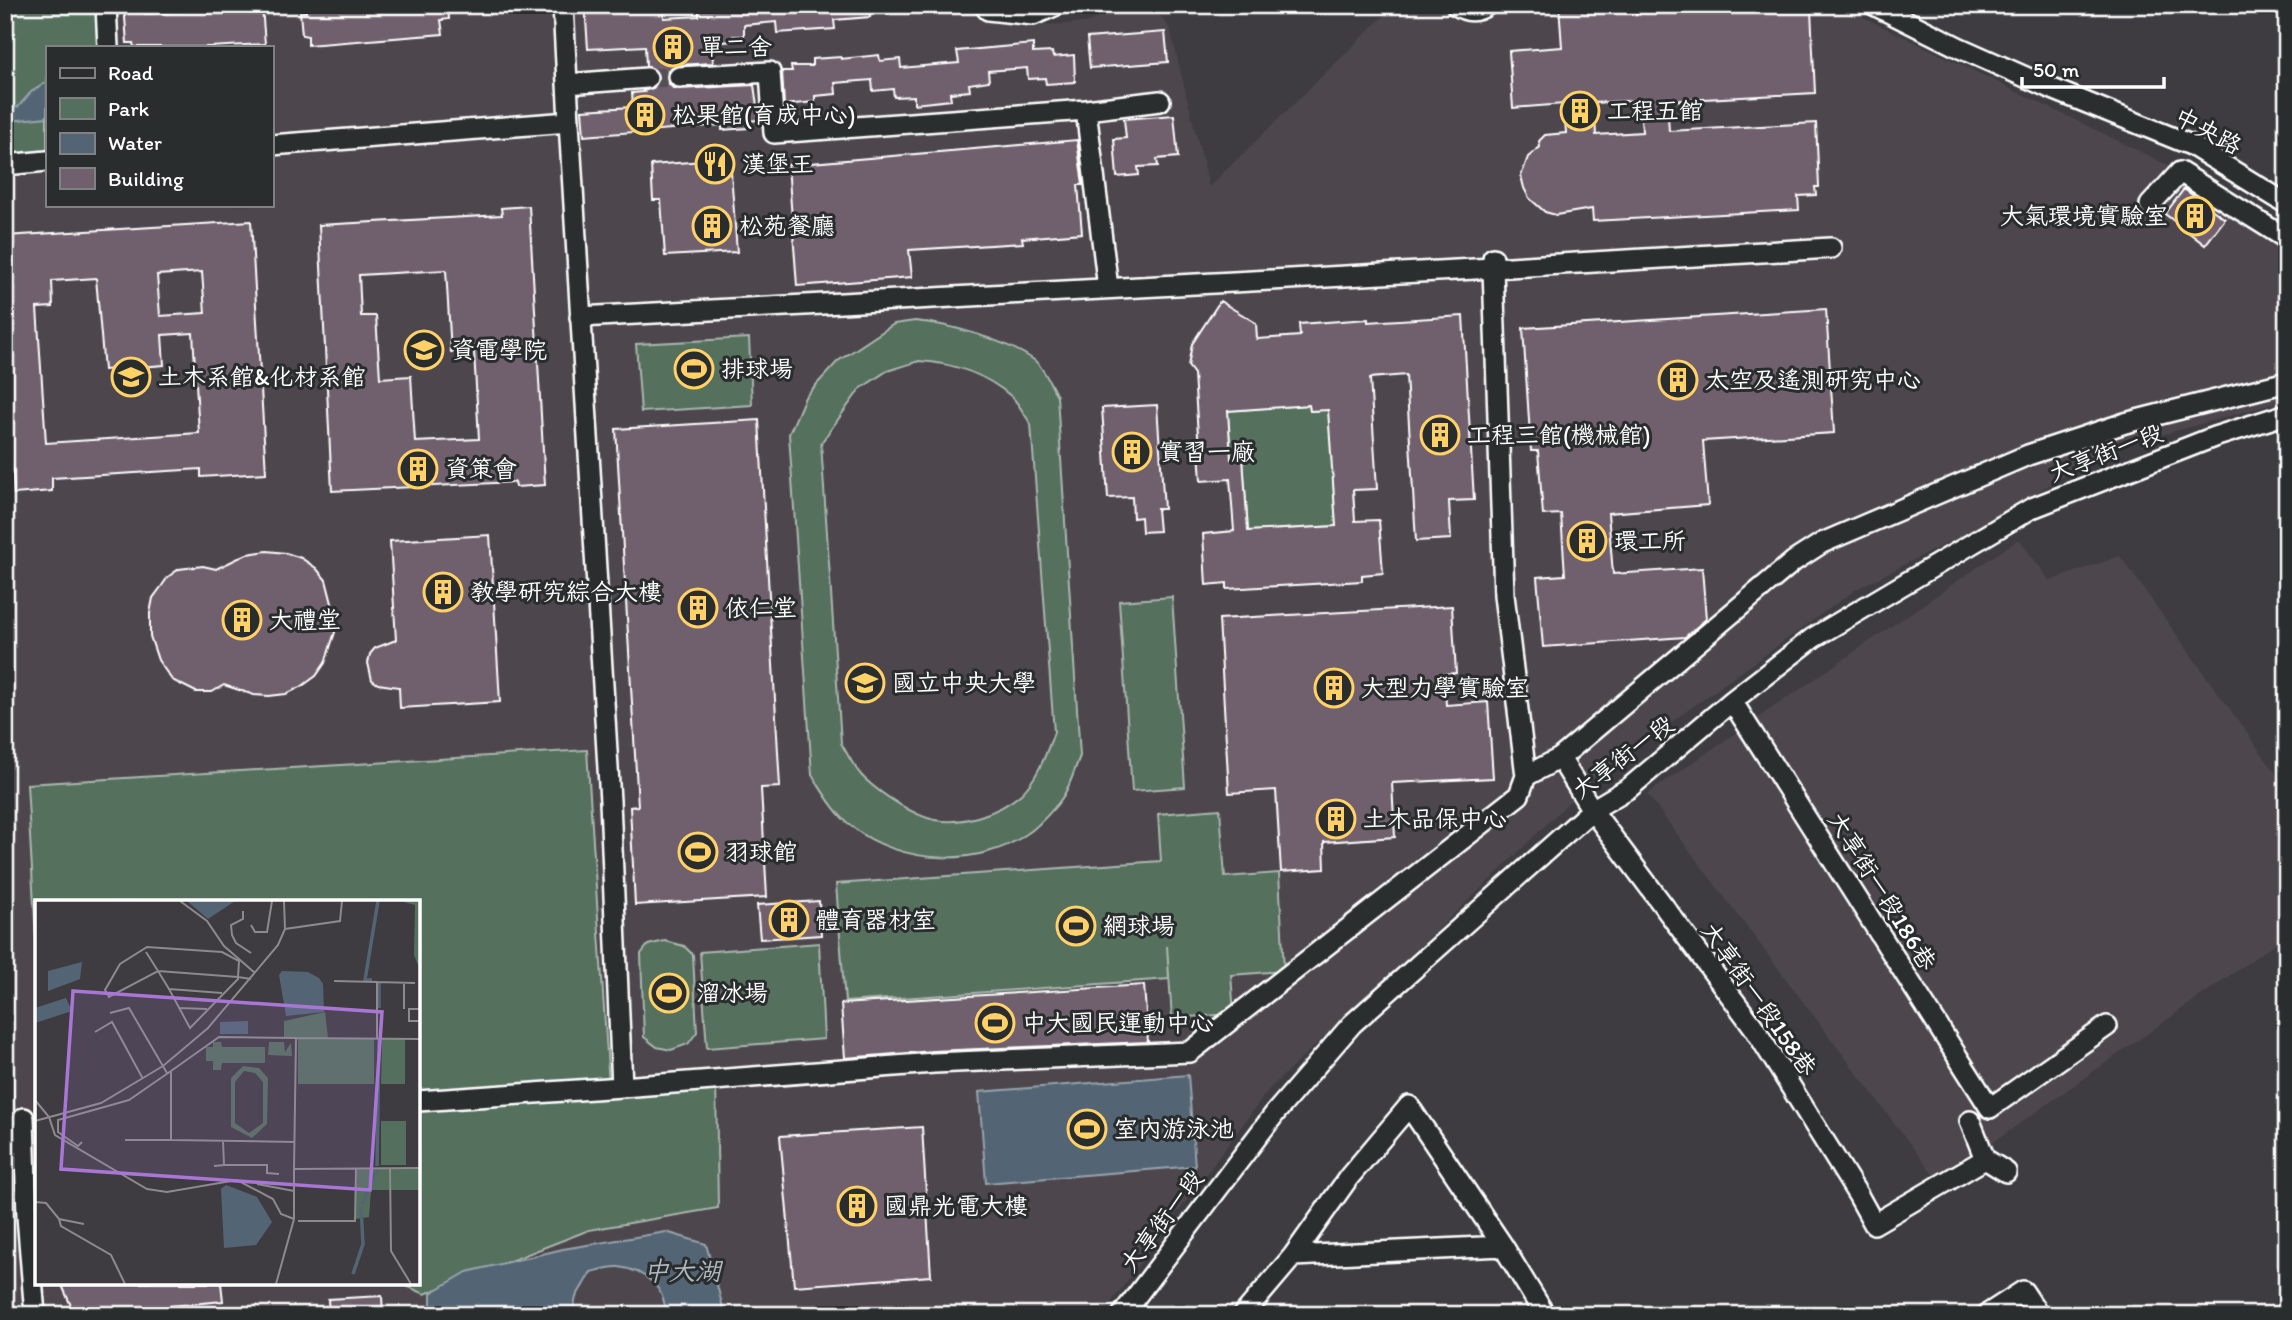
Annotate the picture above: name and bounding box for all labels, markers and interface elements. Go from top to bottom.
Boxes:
building icon: 單二舍 [652,26,694,68]
place label: 單二舍 [700,32,772,61]
legend [46,46,273,206]
scale bar [2022,46,2164,90]
text: 50 m [2033,57,2080,82]
text: Road [108,60,154,85]
building icon: 工程五館 [1559,90,1601,132]
building icon: 松果館(育成中心) [624,94,666,136]
text: Park [108,96,150,121]
place label: 工程五館 [1607,96,1703,125]
place label: 松果館(育成中心) [672,100,856,129]
street label: 中央路 [2170,101,2247,160]
text: Water [108,130,162,155]
restaurant icon: 漢堡王 [694,143,736,185]
place label: 漢堡王 [742,149,814,178]
text: Building [108,166,184,191]
building icon: 大氣環境實驗室 [2174,195,2216,237]
place label: 大氣環境實驗室 [2000,201,2168,230]
building icon: 松苑餐廳 [691,205,733,247]
place label: 松苑餐廳 [739,211,835,240]
school or university icon: 資電學院 [403,329,445,371]
place label: 資電學院 [451,335,547,364]
sports icon: 排球場 [673,348,715,390]
place label: 排球場 [721,354,793,383]
school or university icon: 土木系館&化材系館 [110,356,152,398]
building icon: 太空及遙測研究中心 [1657,359,1699,401]
place label: 土木系館&化材系館 [158,362,366,391]
place label: 太空及遙測研究中心 [1705,365,1921,394]
building icon: 工程三館(機械館) [1419,414,1461,456]
street label: 大享街一段 [2045,417,2167,488]
place label: 工程三館(機械館) [1467,420,1651,449]
building icon: 實習一廠 [1111,431,1153,473]
place label: 實習一廠 [1159,437,1255,466]
building icon: 資策會 [397,448,439,490]
place label: 資策會 [445,454,517,483]
building icon: 環工所 [1566,520,1608,562]
place label: 環工所 [1614,526,1686,555]
building icon: 教學研究綜合大樓 [422,571,464,613]
place label: 教學研究綜合大樓 [470,577,662,606]
building icon: 依仁堂 [677,587,719,629]
place label: 依仁堂 [725,593,797,622]
building icon: 大禮堂 [221,599,263,641]
place label: 大禮堂 [269,605,341,634]
school or university icon: 國立中央大學 [844,662,886,704]
building icon: 大型力學實驗室 [1313,667,1355,709]
place label: 國立中央大學 [892,668,1036,697]
place label: 大型力學實驗室 [1361,673,1529,702]
street label: 大享街一段 [1566,709,1679,804]
building icon: 土木品保中心 [1315,798,1357,840]
place label: 土木品保中心 [1363,804,1507,833]
street label: 大享街一段186巷 [1822,806,1943,975]
sports icon: 羽球館 [677,831,719,873]
place label: 羽球館 [725,837,797,866]
building icon: 體育器材室 [768,899,810,941]
inset map [35,900,420,1285]
place label: 體育器材室 [816,905,936,934]
sports icon: 網球場 [1055,905,1097,947]
place label: 網球場 [1103,911,1175,940]
street label: 大享街一段158巷 [1696,916,1823,1081]
sports icon: 溜冰場 [648,972,690,1014]
place label: 溜冰場 [696,978,768,1007]
sports icon: 中大國民運動中心 [974,1002,1016,1044]
place label: 中大國民運動中心 [1022,1008,1214,1037]
sports icon: 室內游泳池 [1066,1108,1108,1150]
place label: 室內游泳池 [1114,1114,1234,1143]
street label: 大享街一段 [1114,1164,1209,1277]
building icon: 國鼎光電大樓 [836,1185,878,1227]
place label: 國鼎光電大樓 [884,1191,1028,1220]
water label: 中大湖 [643,1255,724,1287]

